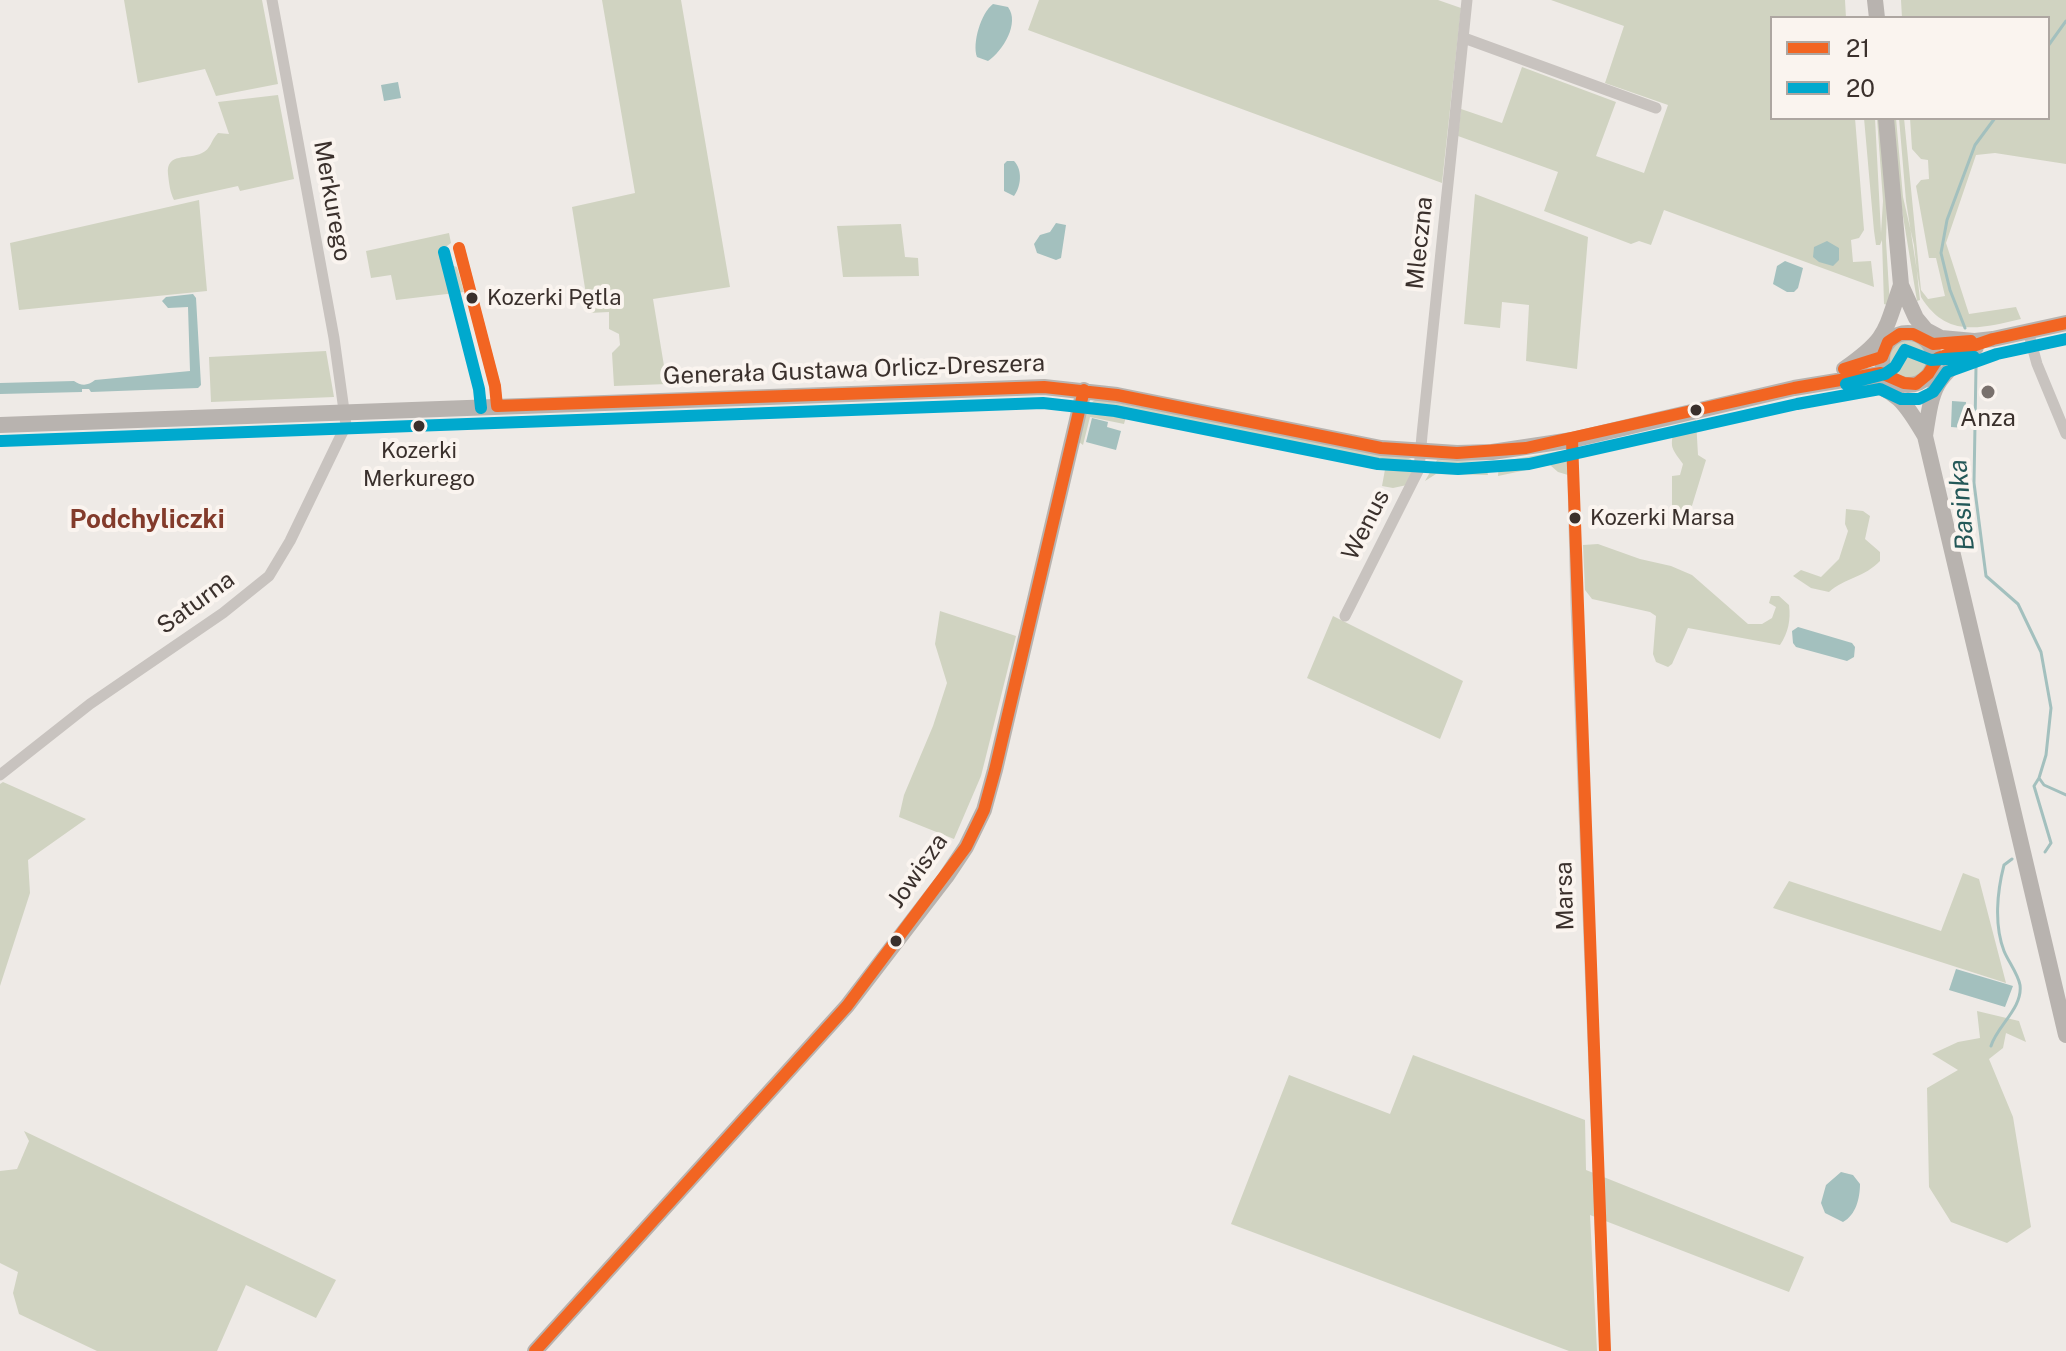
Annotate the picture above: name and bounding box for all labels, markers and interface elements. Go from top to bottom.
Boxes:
legend [1770,16,2050,120]
text: 21 [1846,34,1870,62]
text: 20 [1846,74,1875,102]
street label: Merkurego [307,138,357,264]
street label: Mleczna [1401,195,1439,291]
place label: Kozerki Pętla [487,285,621,311]
marker: Kozerki Pętla [464,290,480,306]
street label: Generała Gustawa Orlicz-Dreszera [662,349,1046,391]
marker: Anza [1979,383,1997,401]
unlabelled marker [1688,402,1704,418]
place label: Anza [1960,405,2016,433]
marker: Kozerki Merkurego [411,418,427,434]
place label: Kozerki Merkurego [363,438,475,490]
water label: Basinka [1942,458,1982,552]
street label: Wenus [1336,485,1396,565]
district label: Podchyliczki [69,504,225,536]
place label: Kozerki Marsa [1590,505,1735,531]
marker: Kozerki Marsa [1567,510,1583,526]
street label: Saturna [152,565,240,641]
street label: Jowisza [882,828,954,914]
street label: Marsa [1549,861,1581,931]
unlabelled marker [888,933,904,949]

